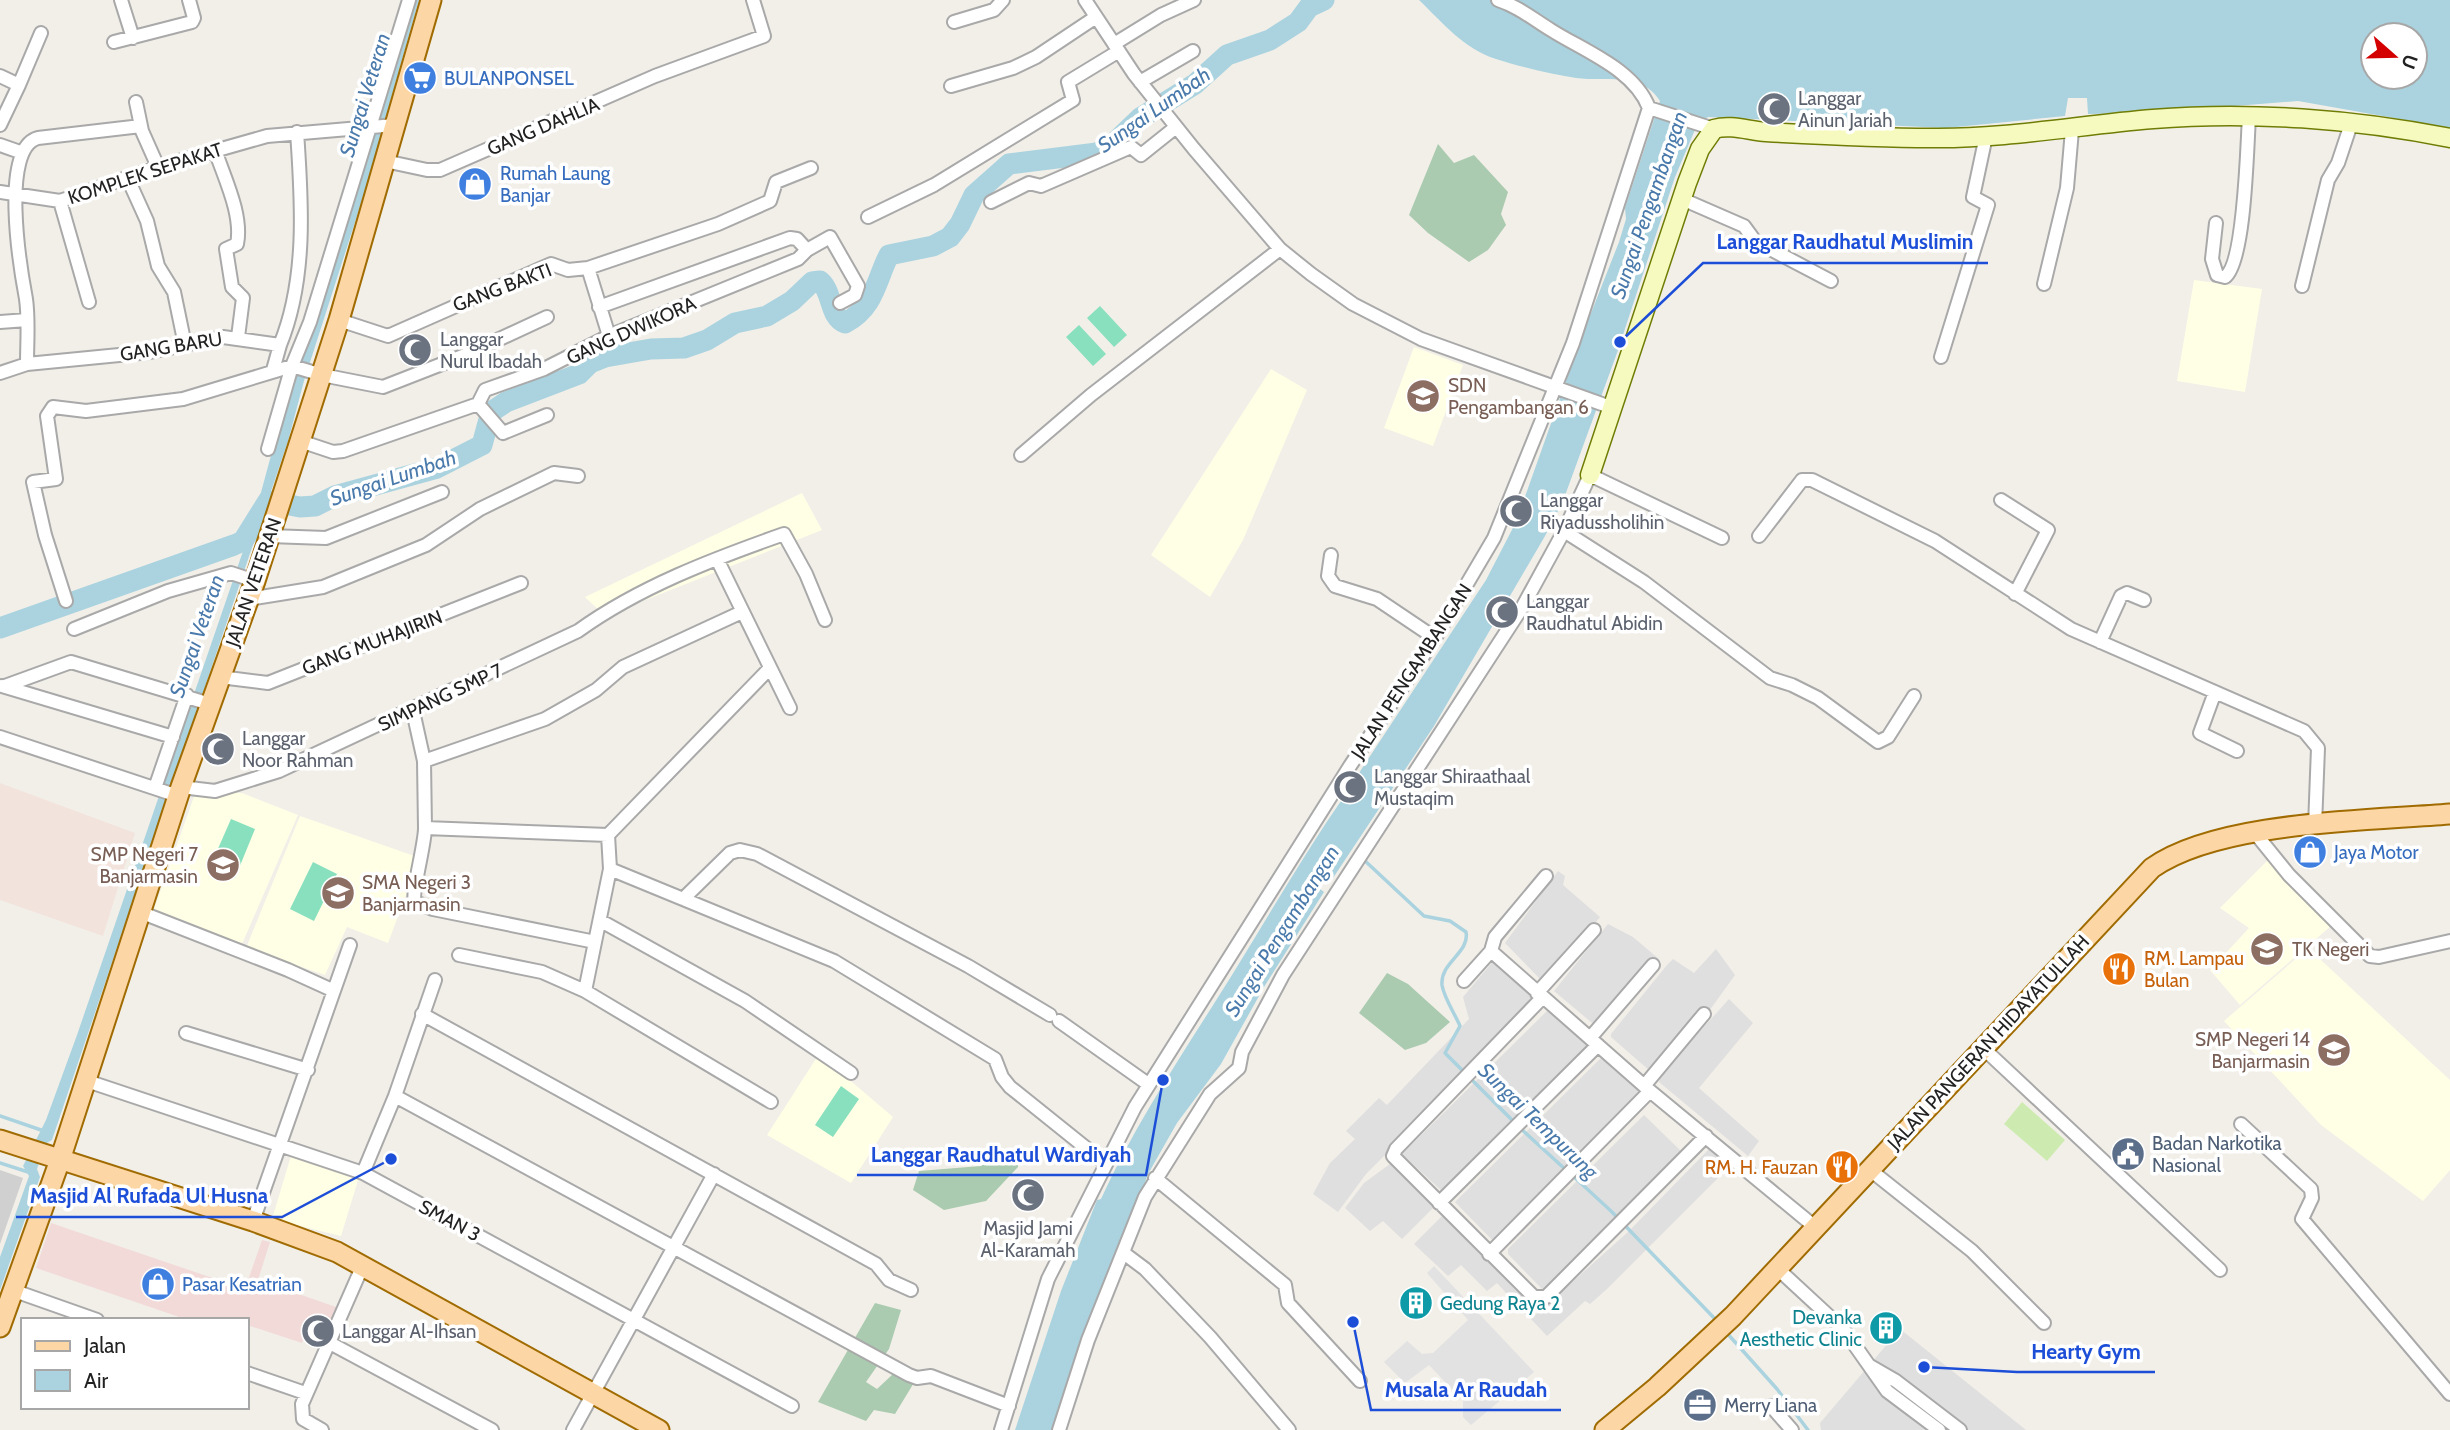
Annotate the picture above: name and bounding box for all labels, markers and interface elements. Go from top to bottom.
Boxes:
north arrow [2359,21,2429,91]
water label: Sungai Veteran [334,30,395,160]
text: U [2396,51,2423,72]
supermarket icon: BULANPONSEL [401,59,439,97]
water label: Sungai Lumbah [1093,62,1215,158]
place label: BULANPONSEL [444,67,574,90]
place label: Langgar Ainun Jariah [1798,87,1892,132]
mosque icon: Langgar Ainun Jariah [1755,90,1793,128]
street label: GANG DAHLIA [484,92,603,160]
water label: Sungai Pengambangan [1605,108,1692,302]
street label: KOMPLEK SEPAKAT [65,138,225,209]
place label: Rumah Laung Banjar [500,162,611,207]
shop icon: Rumah Laung Banjar [456,165,494,203]
callout: Langgar Raudhatul Muslimin [1703,221,1988,263]
text: Langgar Raudhatul Muslimin [1717,229,1973,254]
street label: GANG BAKTI [450,258,555,317]
street label: GANG DWIKORA [563,291,700,369]
street label: GANG BARU [118,327,224,366]
place label: Langgar Nurul Ibadah [440,328,542,373]
mosque icon: Langgar Nurul Ibadah [396,331,434,369]
place label: SDN Pengambangan 6 [1448,374,1589,419]
school or university icon: SDN Pengambangan 6 [1404,377,1442,415]
water label: Sungai Lumbah [326,444,459,511]
place label: Langgar Riyadussholihin [1540,489,1664,534]
mosque icon: Langgar Riyadussholihin [1497,492,1535,530]
street label: JALAN VETERAN [220,515,286,651]
water label: Sungai Veteran [164,571,229,700]
street label: JALAN PENGAMBANGAN [1346,579,1477,764]
place label: Langgar Raudhatul Abidin [1526,590,1663,635]
mosque icon: Langgar Raudhatul Abidin [1483,593,1521,631]
street label: GANG MUHAJIRIN [299,605,446,680]
street label: SIMPANG SMP 7 [374,658,506,736]
place label: Langgar Noor Rahman [242,727,353,772]
mosque icon: Langgar Noor Rahman [199,730,237,768]
place label: Langgar Shiraathaal Mustaqim [1374,765,1531,810]
mosque icon: Langgar Shiraathaal Mustaqim [1331,768,1369,806]
shop icon: Jaya Motor [2291,833,2329,871]
water label: Sungai Pengambangan [1219,841,1344,1021]
place label: Jaya Motor [2333,841,2419,864]
place label: SMP Negeri 7 Banjarmasin [91,843,198,888]
school or university icon: SMP Negeri 7 Banjarmasin [204,846,242,884]
place label: SMA Negeri 3 Banjarmasin [362,871,471,916]
school or university icon: SMA Negeri 3 Banjarmasin [319,874,357,912]
street label: JALAN PANGERAN HIDAYATULLAH [1882,930,2094,1155]
school or university icon: TK Negeri [2248,930,2286,968]
place label: TK Negeri [2292,938,2369,961]
place label: RM. Lampau Bulan [2144,947,2244,992]
restaurant icon: RM. Lampau Bulan [2100,950,2138,988]
place label: SMP Negeri 14 Banjarmasin [2195,1028,2310,1073]
school or university icon: SMP Negeri 14 Banjarmasin [2315,1031,2353,1069]
water label: Sungai Tempurung [1473,1057,1604,1185]
place label: Badan Narkotika Nasional [2152,1132,2282,1177]
callout: Langgar Raudhatul Wardiyah [857,1133,1146,1175]
public building icon: Badan Narkotika Nasional [2109,1135,2147,1173]
text: Langgar Raudhatul Wardiyah [871,1142,1131,1167]
restaurant icon: RM. H. Fauzan [1823,1148,1861,1186]
place label: RM. H. Fauzan [1705,1156,1818,1179]
callout: Masjid Al Rufada Ul Husna [16,1175,282,1217]
mosque icon: Masjid Jami Al-Karamah [1009,1176,1047,1214]
text: Masjid Al Rufada Ul Husna [30,1183,269,1208]
street label: SMAN 3 [415,1195,484,1246]
place label: Masjid Jami Al-Karamah [980,1217,1076,1262]
shop icon: Pasar Kesatrian [139,1265,177,1303]
place label: Pasar Kesatrian [182,1273,302,1296]
building icon: Gedung Raya 2 [1397,1284,1435,1322]
place label: Gedung Raya 2 [1440,1292,1560,1315]
place label: Devanka Aesthetic Clinic [1740,1306,1862,1351]
building icon: Devanka Aesthetic Clinic [1867,1309,1905,1347]
mosque icon: Langgar Al-Ihsan [299,1312,337,1350]
legend [21,1318,248,1409]
place label: Langgar Al-Ihsan [342,1320,476,1343]
callout: Hearty Gym [2017,1330,2155,1372]
text: Jalan [83,1333,126,1358]
text: Hearty Gym [2031,1339,2141,1364]
text: Air [84,1368,108,1393]
callout: Musala Ar Raudah [1371,1368,1561,1410]
text: Musala Ar Raudah [1385,1377,1547,1402]
office icon: Merry Liana [1681,1386,1719,1424]
place label: Merry Liana [1724,1394,1817,1417]

